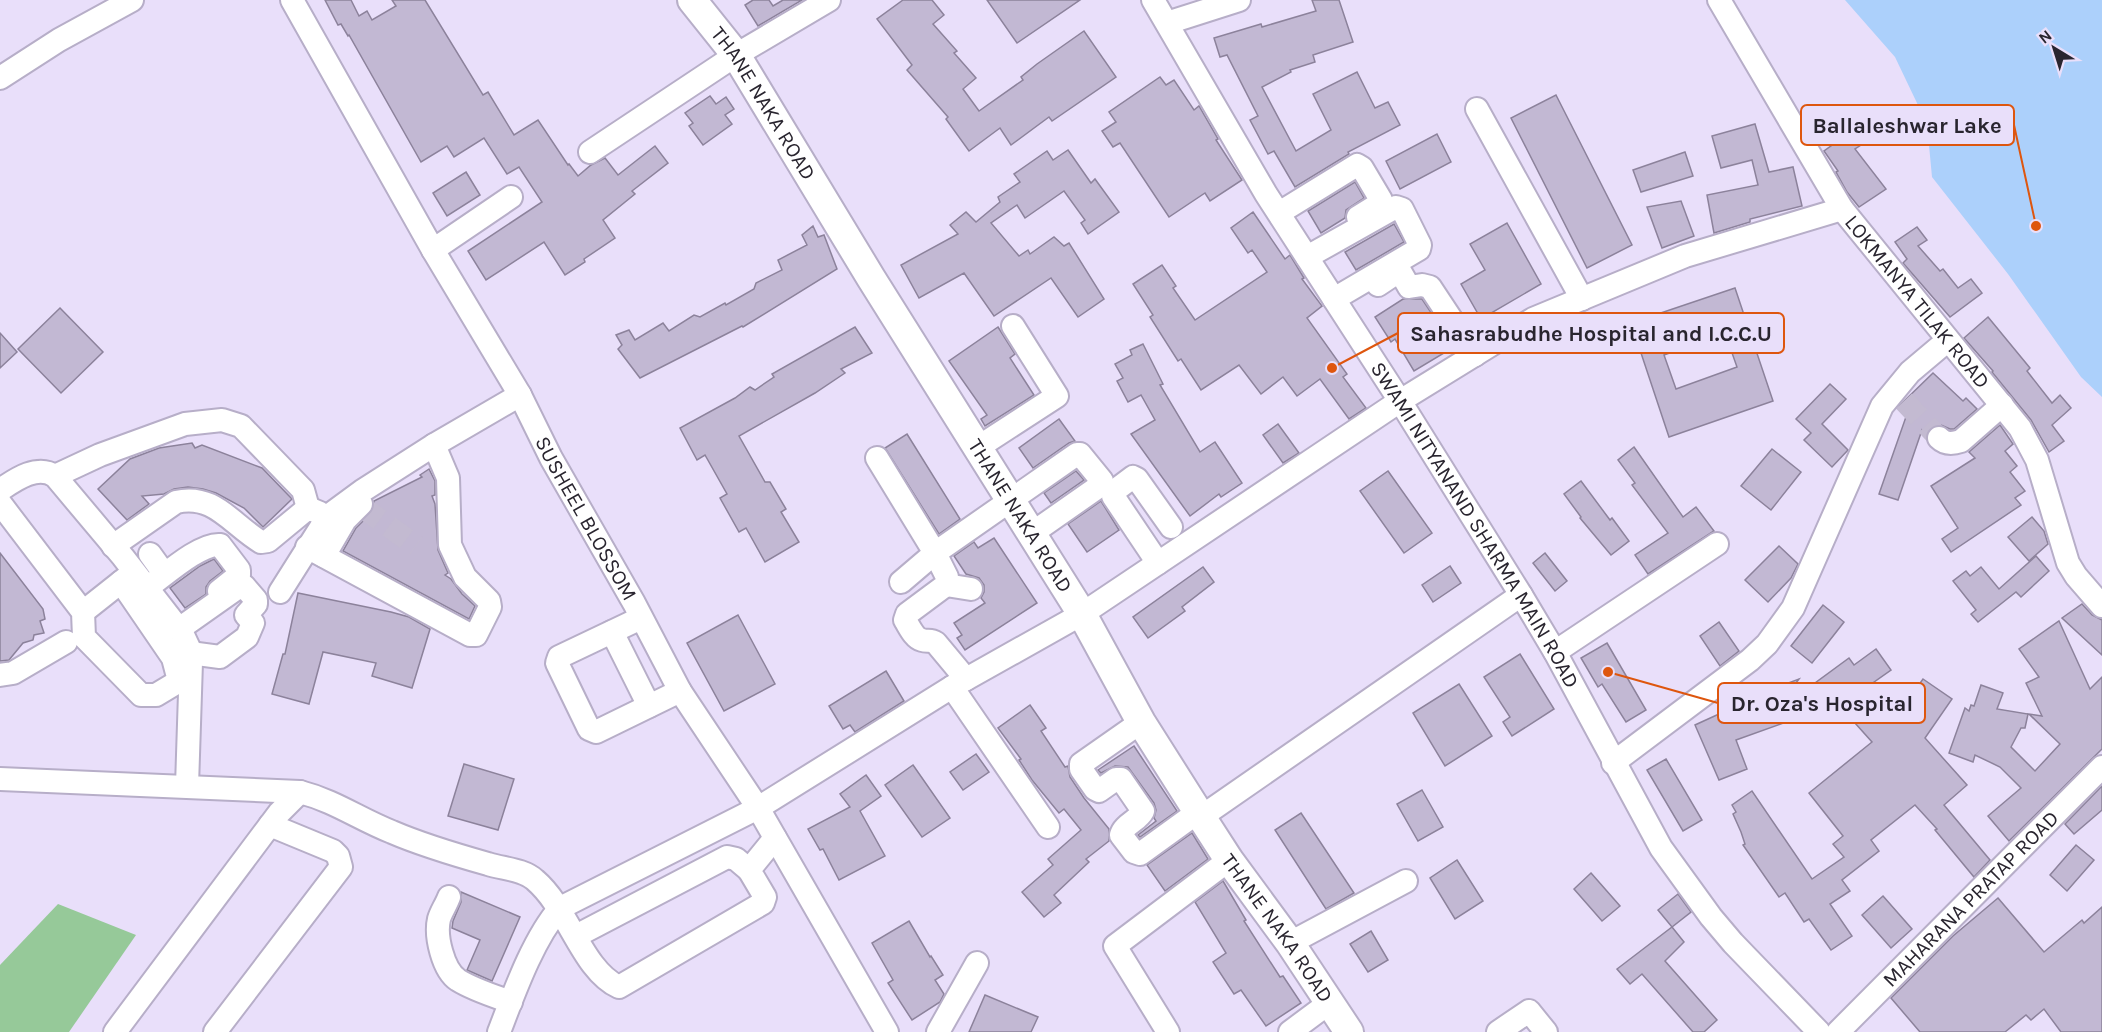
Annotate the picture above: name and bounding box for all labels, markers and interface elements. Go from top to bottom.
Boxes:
north arrow [2024,18,2084,78]
street label: THANE NAKA ROAD [706,22,821,184]
text: N [2035,26,2055,48]
callout: Ballaleshwar Lake [1801,105,2014,145]
text: Ballaleshwar Lake [1812,113,2002,139]
street label: LOKMANYA TILAK ROAD [1840,210,1995,393]
callout: Sahasrabudhe Hospital and I.C.C.U [1398,313,1784,353]
text: Sahasrabudhe Hospital and I.C.C.U [1410,321,1772,347]
street label: SWAMI NITYANAND SHARMA MAIN ROAD [1366,357,1584,692]
street label: SUSHEEL BLOSSOM [530,432,642,605]
street label: THANE NAKA ROAD [963,435,1077,597]
callout: Dr. Oza's Hospital [1718,683,1925,723]
text: Dr. Oza's Hospital [1731,691,1913,717]
street label: MAHARANA PRATAP ROAD [1878,806,2063,992]
street label: THANE NAKA ROAD [1216,849,1338,1007]

